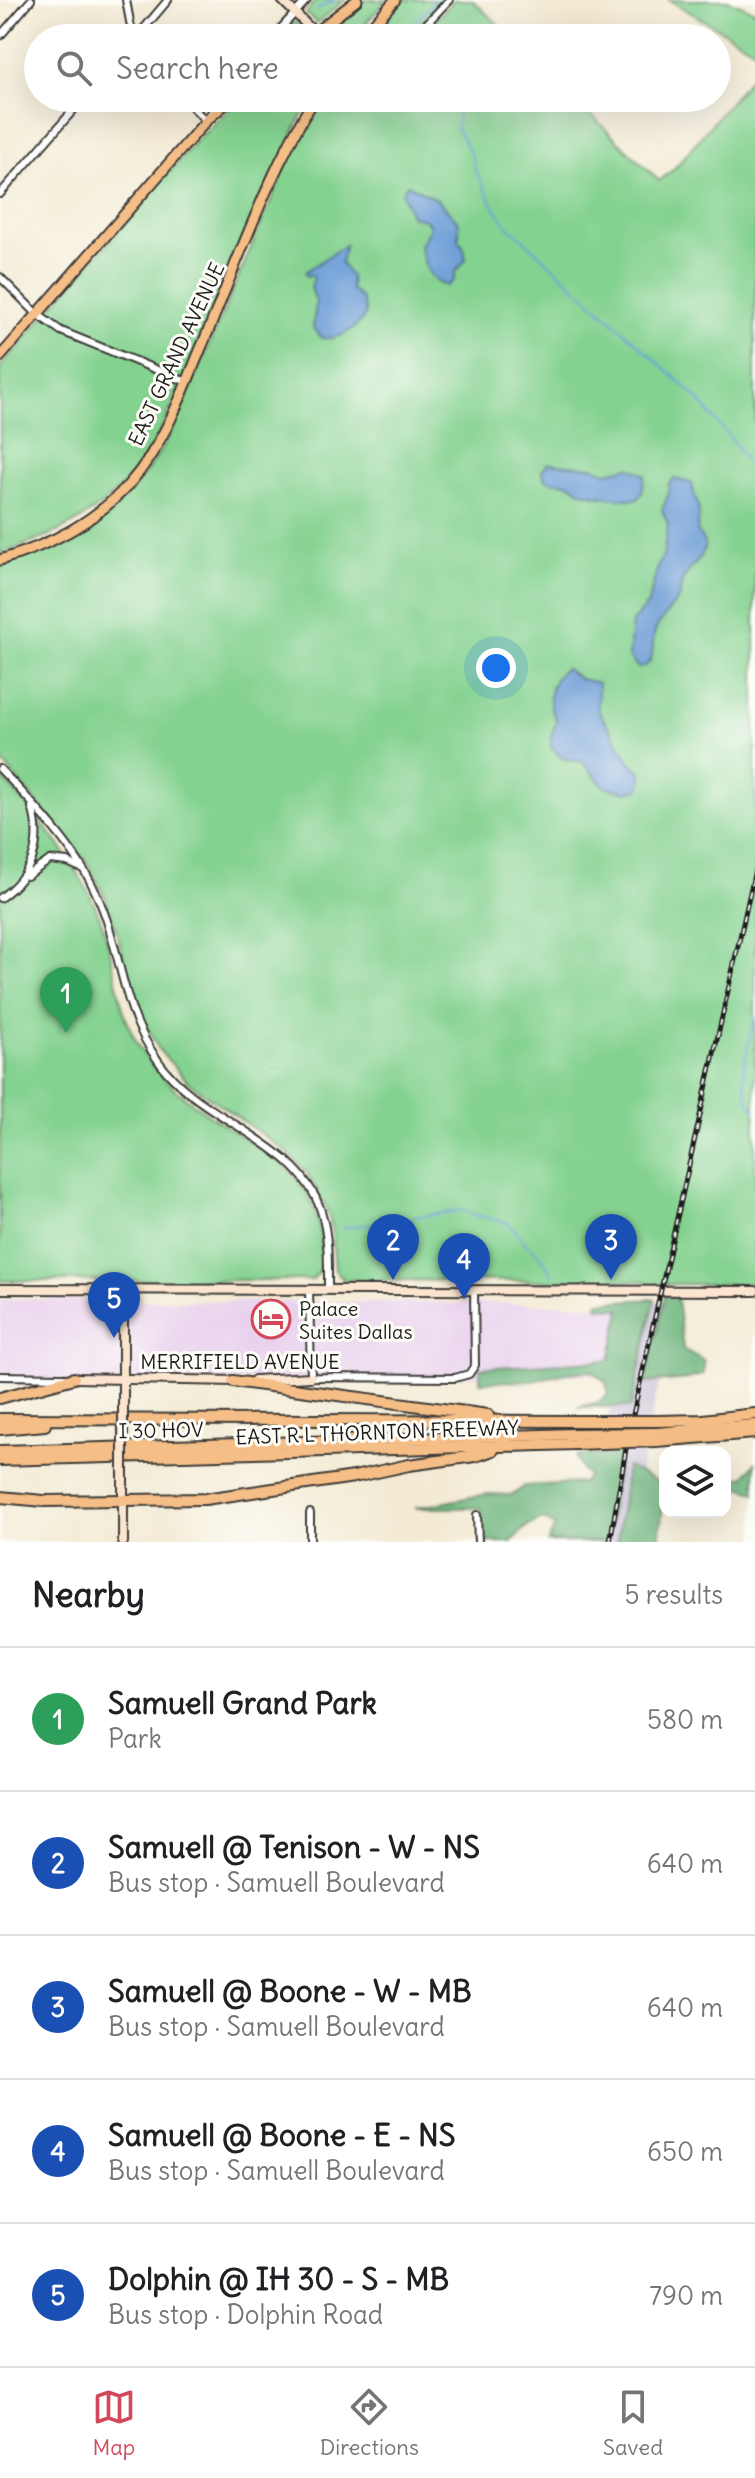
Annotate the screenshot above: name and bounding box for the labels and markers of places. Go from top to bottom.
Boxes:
pin: 1 [40,967,92,1033]
pin: 2 [367,1214,419,1280]
pin: 3 [585,1214,637,1280]
pin: 4 [438,1233,490,1299]
pin: 5 [88,1272,140,1338]
place label: Palace Suites Dallas [299,1296,413,1344]
hotel icon: Palace Suites Dallas [250,1298,292,1340]

